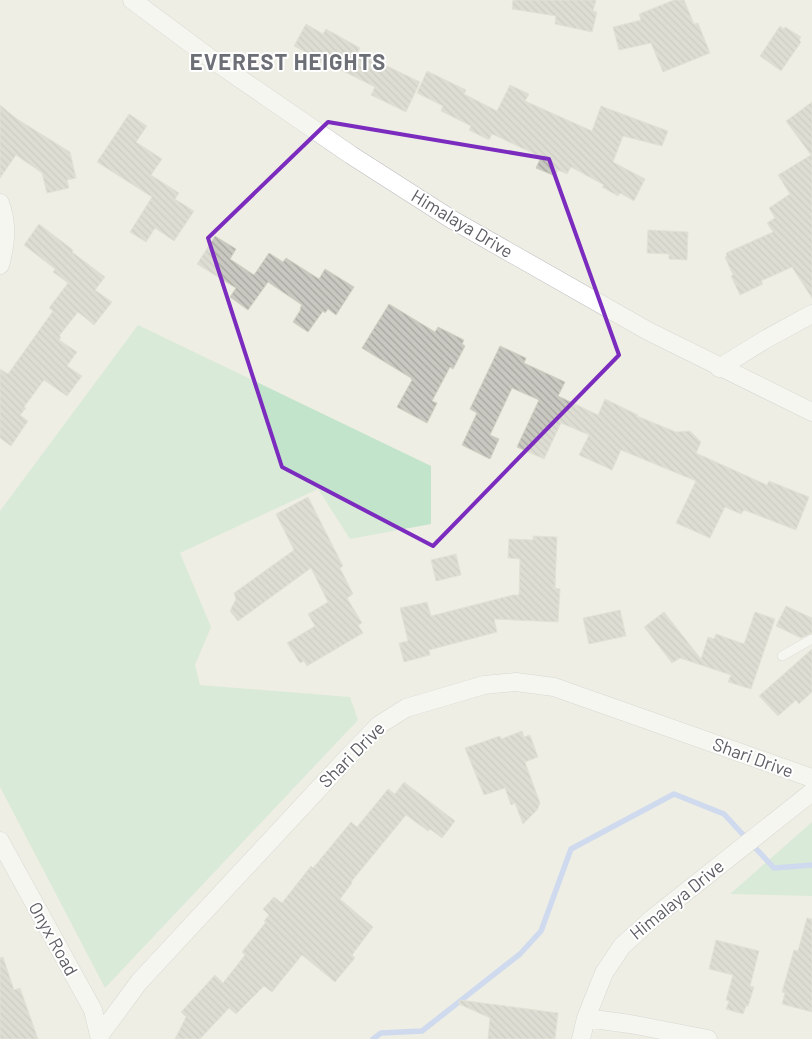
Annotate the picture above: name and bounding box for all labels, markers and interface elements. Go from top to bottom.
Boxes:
district label: EVEREST HEIGHTS [190,48,386,74]
street label: Himalaya Drive [408,184,517,262]
street label: Shari Drive [314,717,389,792]
street label: Shari Drive [710,732,797,782]
street label: Himalaya Drive [625,855,728,944]
street label: Onyx Road [25,898,83,979]

